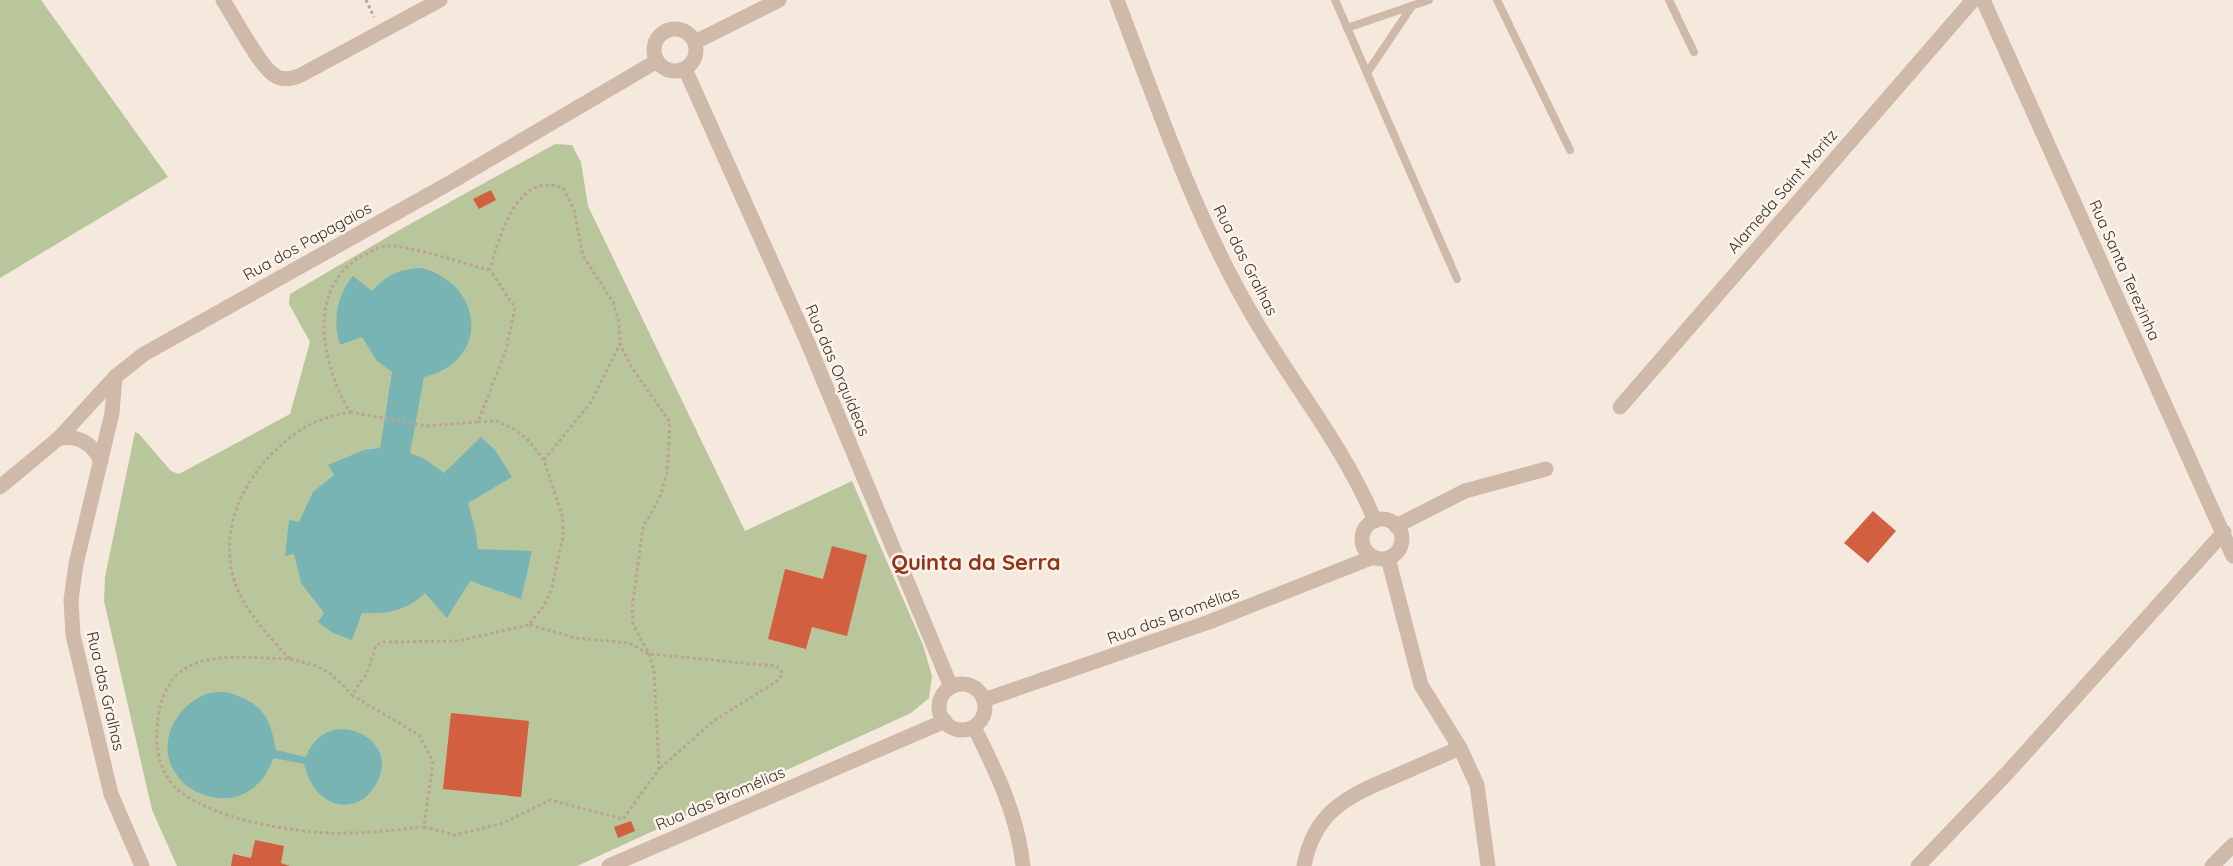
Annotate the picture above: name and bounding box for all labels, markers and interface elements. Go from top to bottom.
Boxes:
street label: Alameda Saint Moritz [1723,125,1841,257]
street label: Rua dos Papagaios [239,197,375,285]
street label: Rua Santa Terezinha [2085,197,2165,343]
street label: Rua das Gralhas [1209,201,1283,319]
street label: Rua das Orquídeas [801,301,875,439]
district label: Quinta da Serra [891,548,1061,576]
street label: Rua das Bromélias [1104,582,1242,648]
street label: Rua das Gralhas [83,629,129,753]
street label: Rua das Bromélias [652,762,788,834]

